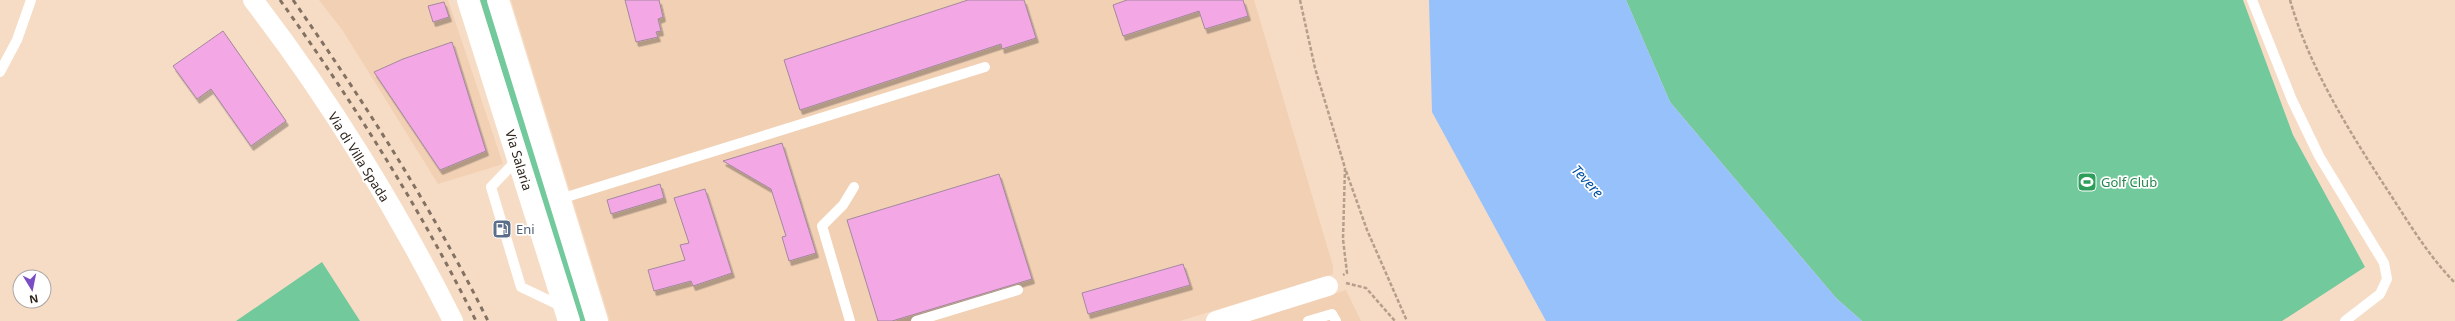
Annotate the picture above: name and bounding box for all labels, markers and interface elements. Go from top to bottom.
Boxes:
street label: Via di Villa Spada [324,109,394,205]
street label: Via Salaria [501,127,537,193]
water label: Tevere [1568,160,1608,202]
sports icon: Golf Club [2076,171,2098,193]
place label: Golf Club [2101,173,2157,191]
fuel station icon: Eni [491,218,513,240]
place label: Eni [516,220,535,238]
north arrow [12,269,52,309]
text: N [28,291,40,308]

